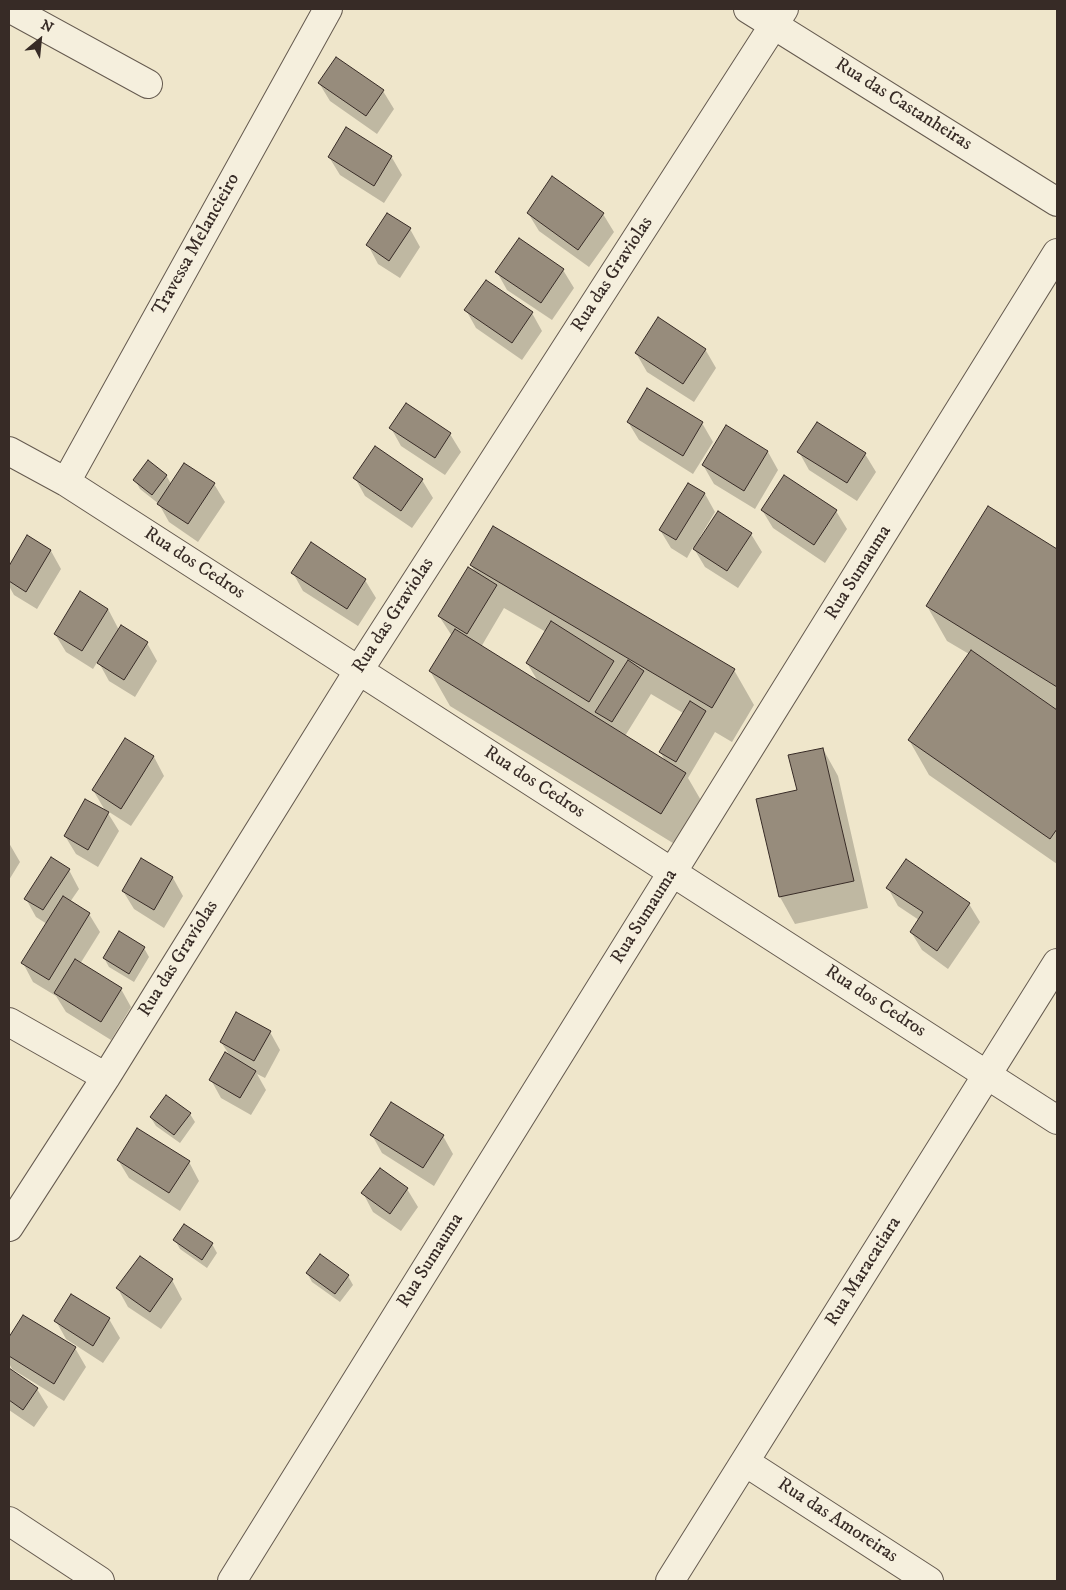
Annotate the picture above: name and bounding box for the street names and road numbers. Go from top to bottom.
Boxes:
street label: Rua das Castanheiras [830,54,976,156]
street label: Travessa Melancieiro [148,170,246,320]
street label: Rua das Graviolas [567,213,659,337]
street label: Rua Sumauma [821,522,897,624]
street label: Rua dos Cedros [139,523,249,605]
street label: Rua das Graviolas [348,554,440,678]
street label: Rua dos Cedros [479,742,589,824]
street label: Rua Sumauma [607,866,683,968]
street label: Rua das Graviolas [134,897,224,1021]
street label: Rua dos Cedros [820,961,930,1043]
street label: Rua Sumauma [393,1210,469,1312]
street label: Rua Maracatiara [821,1213,907,1331]
street label: Rua das Amoreiras [773,1474,901,1568]

